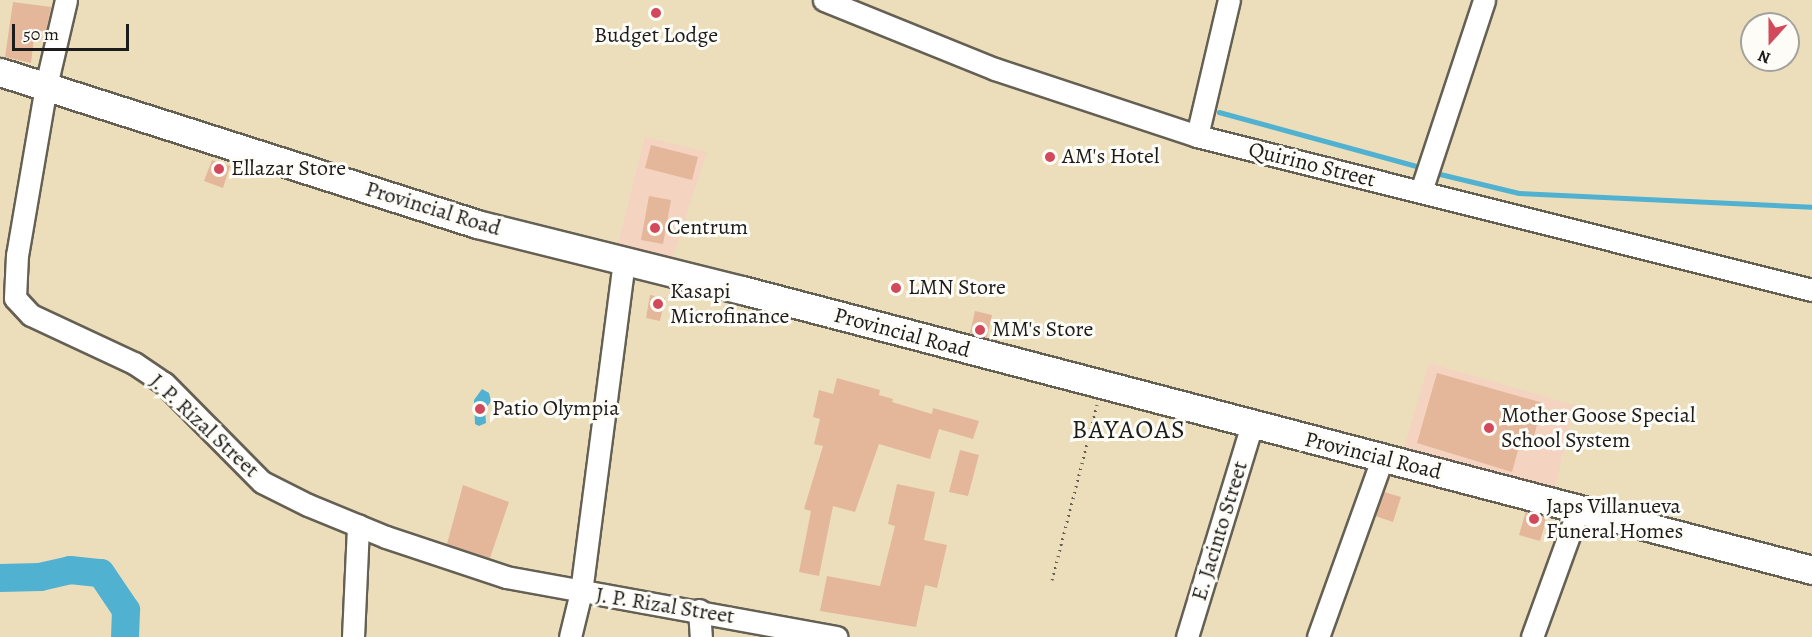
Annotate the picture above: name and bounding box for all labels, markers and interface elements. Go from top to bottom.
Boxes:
marker: Budget Lodge [649,6,663,20]
scale bar [15,12,132,50]
north arrow [1740,12,1800,72]
text: 50 m [23,22,59,46]
place label: Budget Lodge [594,23,718,49]
text: N [1755,45,1774,69]
street label: Quirino Street [1246,137,1378,193]
place label: AM's Hotel [1062,144,1159,170]
marker: AM's Hotel [1043,150,1057,164]
place label: Ellazar Store [231,156,346,182]
marker: Ellazar Store [212,162,226,176]
street label: Provincial Road [362,176,504,242]
place label: Centrum [667,215,748,241]
marker: Centrum [648,221,662,235]
place label: LMN Store [908,275,1006,301]
place label: Kasapi Microfinance [670,278,789,330]
marker: LMN Store [889,281,903,295]
marker: Kasapi Microfinance [651,297,665,311]
street label: Provincial Road [831,302,973,364]
place label: MM's Store [992,317,1093,343]
marker: MM's Store [973,323,987,337]
street label: J. P. Rizal Street [143,368,265,484]
place label: Patio Olympia [492,396,619,422]
marker: Patio Olympia [473,402,487,416]
place label: Mother Goose Special School System [1501,402,1695,454]
district label: BAYAOAS [1072,414,1186,446]
marker: Mother Goose Special School System [1482,421,1496,435]
street label: Provincial Road [1302,426,1444,486]
street label: E. Jacinto Street [1186,458,1254,604]
place label: Japs Villanueva Funeral Homes [1546,493,1683,544]
marker: Japs Villanueva Funeral Homes [1527,512,1541,526]
street label: J. P. Rizal Street [593,582,737,630]

